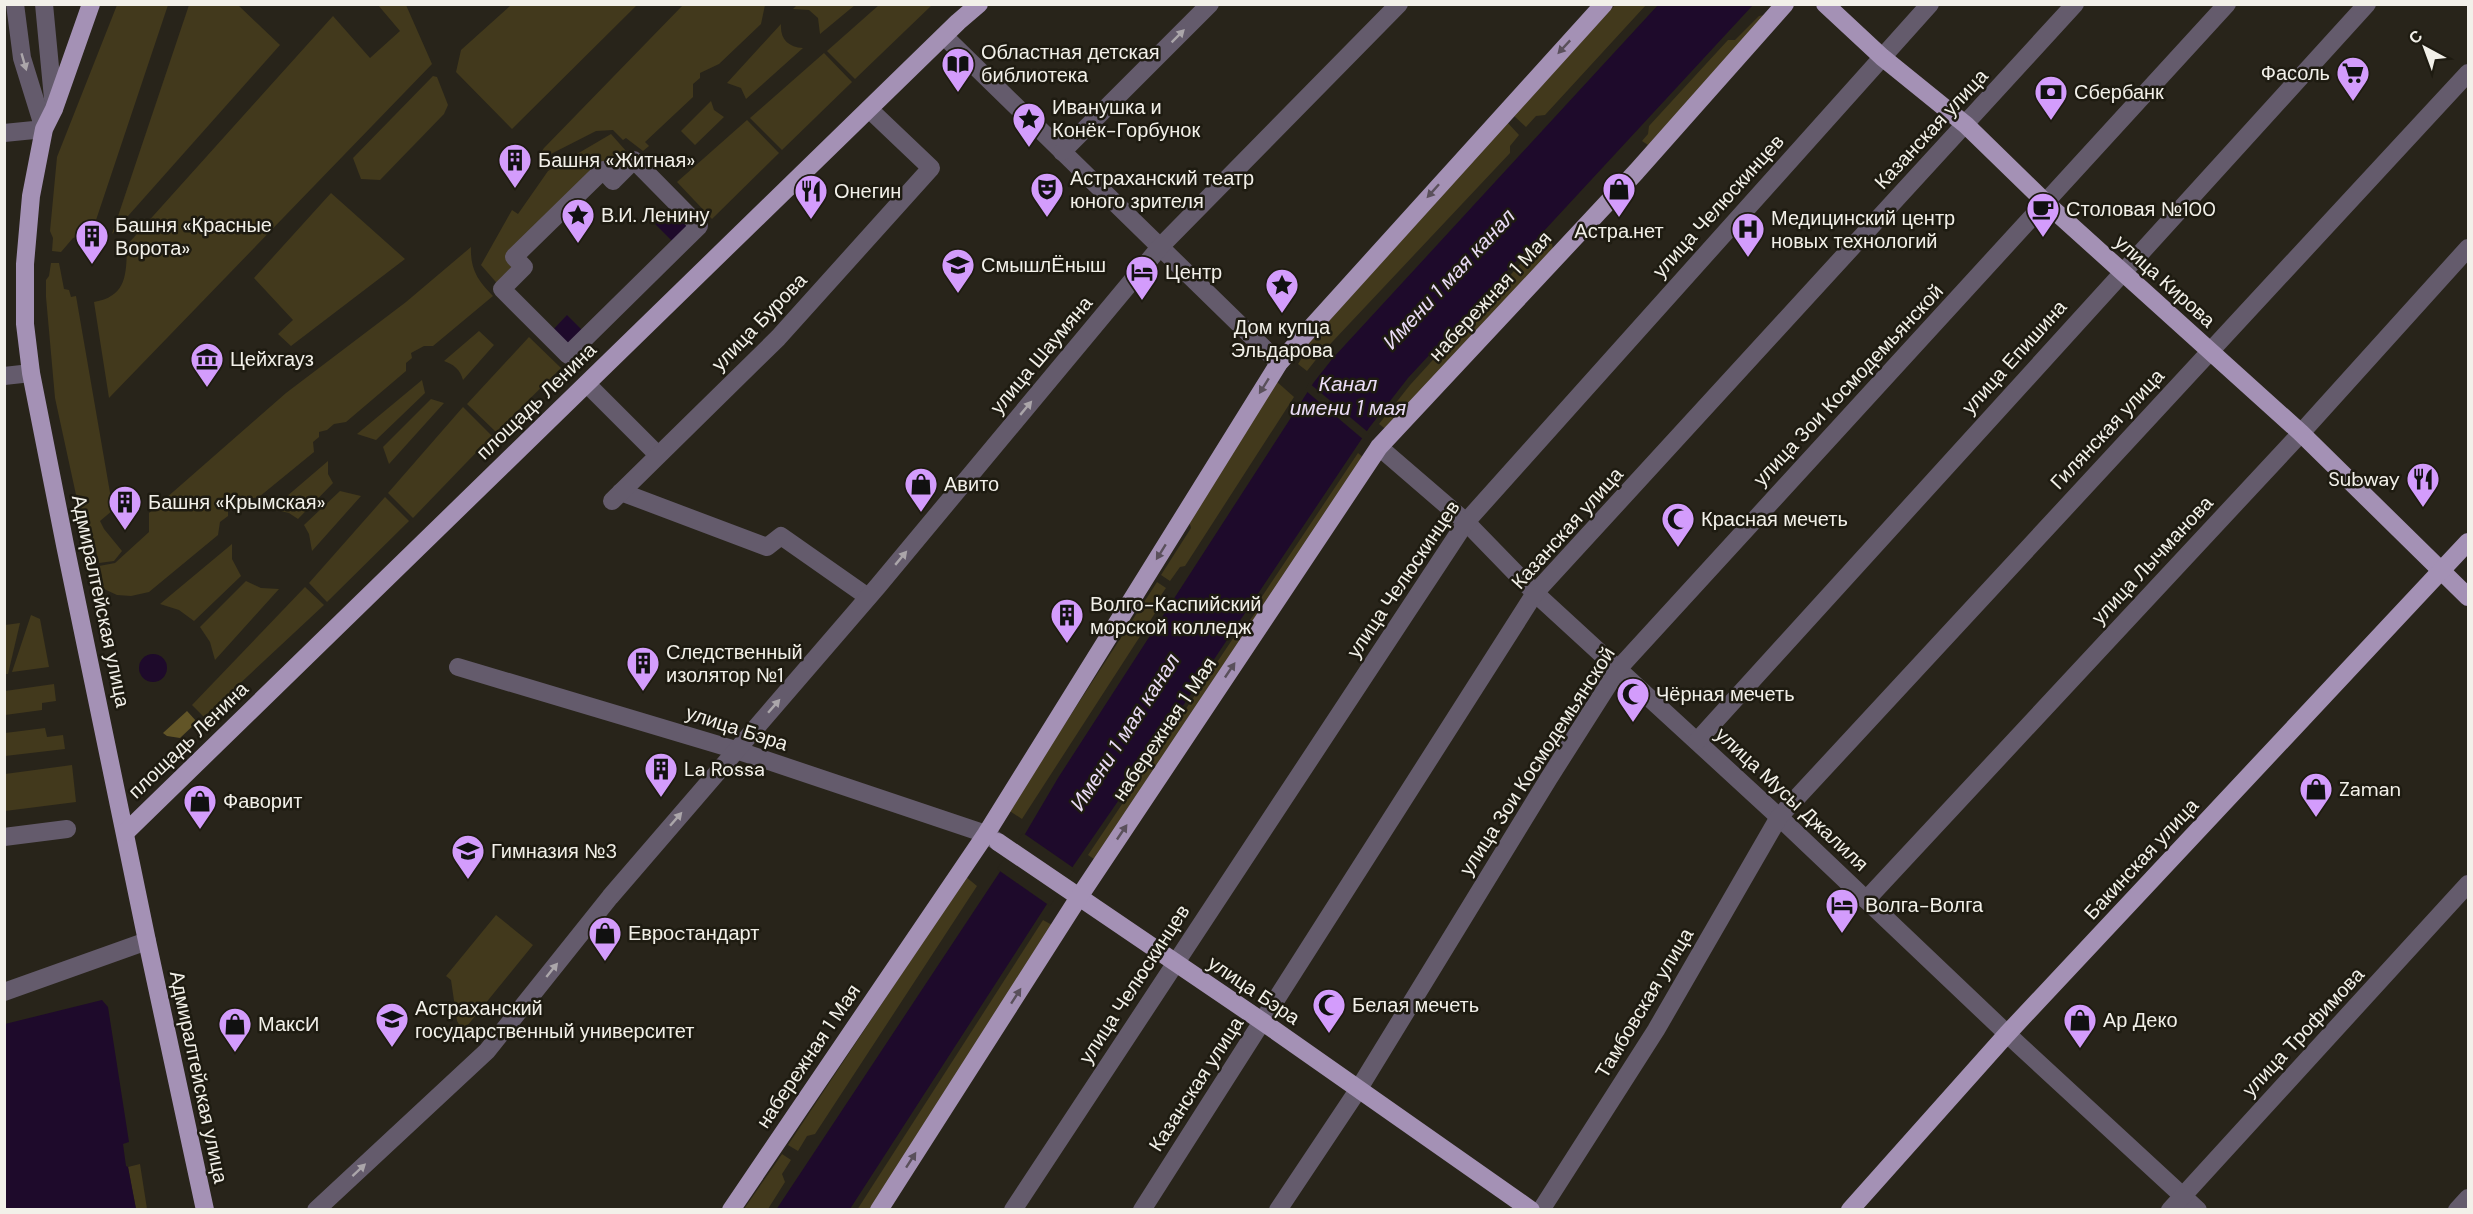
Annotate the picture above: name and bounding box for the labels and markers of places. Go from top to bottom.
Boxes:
place label: Областная детская библиотека [981,39,1160,88]
library icon: Областная детская библиотека [940,46,976,93]
supermarket icon: Фасоль [2335,55,2371,102]
place label: Фасоль [2261,60,2330,86]
bank icon: Сбербанк [2033,74,2069,121]
place label: Сбербанк [2074,79,2164,105]
place label: Иванушка и Конёк-Горбунок [1052,94,1200,143]
place icon: Иванушка и Конёк-Горбунок [1011,101,1047,148]
building icon: Башня «Житная» [497,142,533,189]
place label: Башня «Житная» [538,147,695,173]
place label: Астраханский театр юного зрителя [1070,165,1254,214]
theatre icon: Астраханский театр юного зрителя [1029,171,1065,218]
shop icon: Астра.нет [1601,171,1637,218]
restaurant icon: Онегин [793,173,829,220]
place label: Онегин [834,178,901,204]
cafe icon: Столовая №100 [2025,191,2061,238]
place label: Столовая №100 [2066,196,2216,222]
place icon: В.И. Ленину [560,197,596,244]
place label: В.И. Ленину [601,202,709,228]
place label: Медицинский центр новых технологий [1771,205,1955,254]
hospital icon: Медицинский центр новых технологий [1730,211,1766,258]
place label: Башня «Красные Ворота» [115,212,272,261]
building icon: Башня «Красные Ворота» [74,218,110,265]
place label: Астра.нет [1574,218,1664,244]
school or university icon: СмышлЁныш [940,247,976,294]
place label: СмышлЁныш [981,252,1106,278]
hotel icon: Центр [1124,254,1160,301]
place label: Центр [1165,259,1222,285]
place icon: Дом купца Эльдарова [1264,267,1300,314]
place label: Дом купца Эльдарова [1231,314,1334,363]
museum icon: Цейхгауз [189,341,225,388]
place label: Цейхгауз [230,346,314,372]
restaurant icon: Subway [2405,461,2441,508]
shop icon: Авито [903,466,939,513]
place label: Subway [2328,466,2400,492]
place label: Авито [944,471,999,497]
building icon: Башня «Крымская» [107,484,143,531]
place label: Башня «Крымская» [148,489,326,515]
mosque icon: Красная мечеть [1660,501,1696,548]
place label: Красная мечеть [1701,506,1848,532]
place label: Волго-Каспийский морской колледж [1090,591,1262,640]
building icon: Волго-Каспийский морской колледж [1049,597,1085,644]
place label: Следственный изолятор №1 [666,639,803,688]
building icon: Следственный изолятор №1 [625,645,661,692]
mosque icon: Чёрная мечеть [1615,676,1651,723]
place label: Чёрная мечеть [1656,681,1795,707]
building icon: La Rossa [643,751,679,798]
place label: La Rossa [684,756,765,782]
shop icon: Zaman [2298,771,2334,818]
place label: Zaman [2339,776,2401,802]
shop icon: Фаворит [182,783,218,830]
place label: Фаворит [223,788,302,814]
school or university icon: Гимназия №3 [450,833,486,880]
place label: Гимназия №3 [491,838,617,864]
hotel icon: Волга-Волга [1824,887,1860,934]
place label: Волга-Волга [1865,892,1984,918]
shop icon: Евроcтандарт [587,915,623,962]
place label: Евроcтандарт [628,920,759,946]
mosque icon: Белая мечеть [1311,987,1347,1034]
place label: Белая мечеть [1352,992,1479,1018]
place label: Астраханский государственный университет [415,995,694,1044]
school or university icon: Астраханский государственный университет [374,1001,410,1048]
shop icon: Ар Деко [2062,1002,2098,1049]
shop icon: МаксИ [217,1006,253,1053]
place label: Ар Деко [2103,1007,2178,1033]
place label: МаксИ [258,1011,319,1037]

